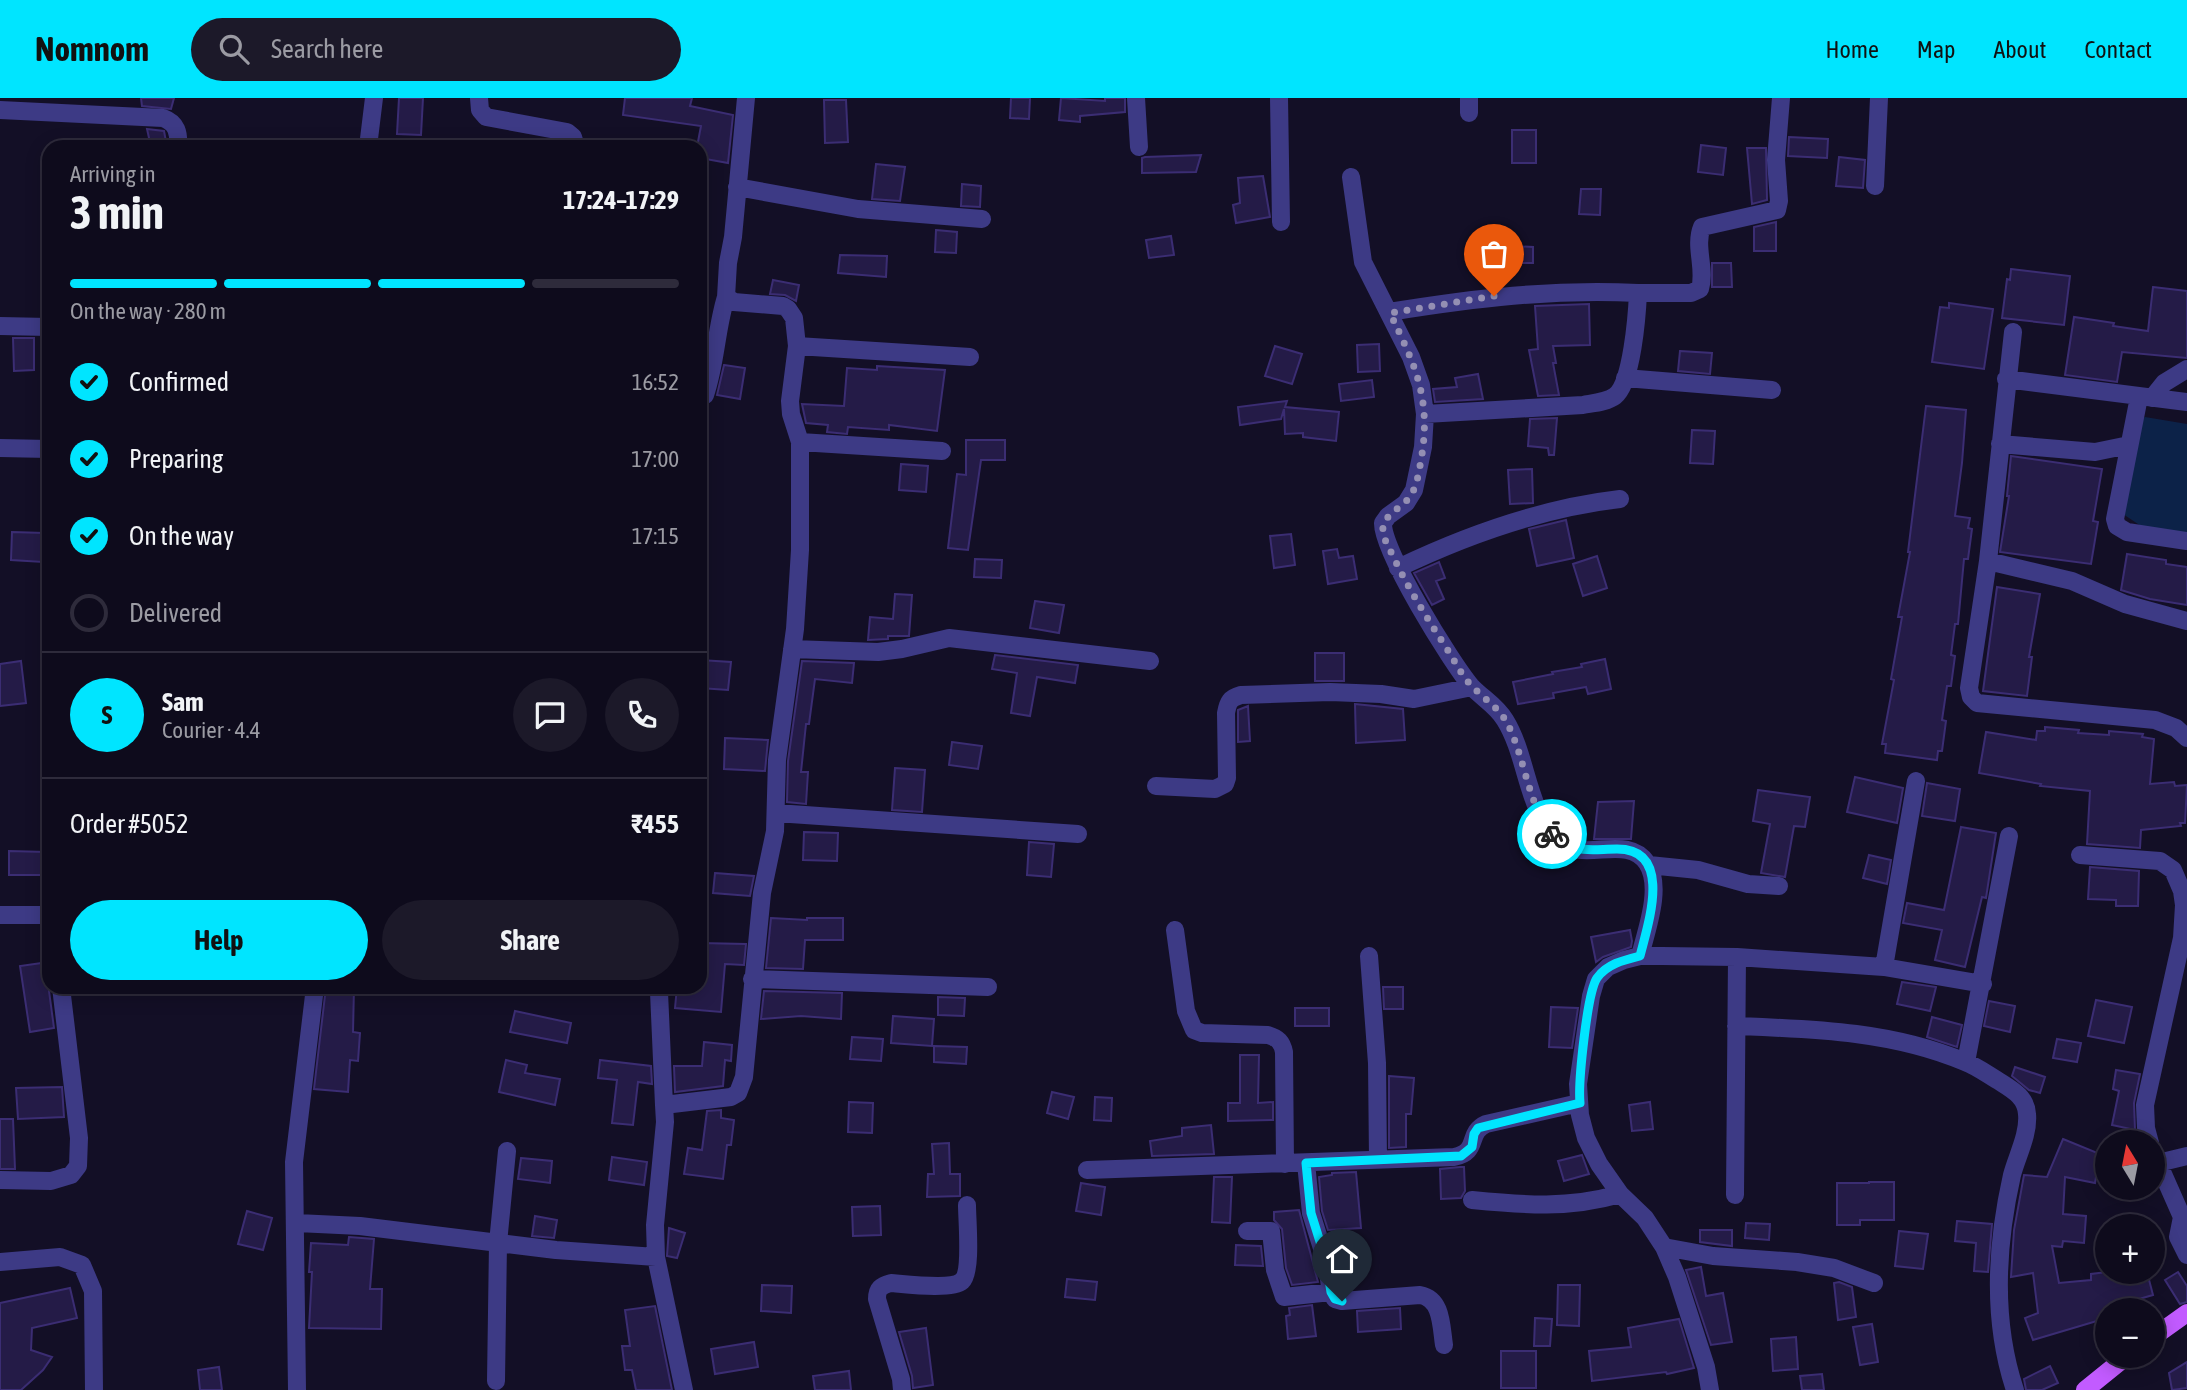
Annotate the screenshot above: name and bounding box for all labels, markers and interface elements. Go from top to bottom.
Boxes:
search box [191,18,681,81]
text: Nomnom [35,30,149,68]
icon: search [215,30,253,68]
text: Search here [271,34,383,64]
text: Home [1825,36,1879,63]
text: Map [1917,36,1955,63]
text: About [1993,36,2046,63]
text: Contact [2084,36,2152,63]
text: Arriving in [70,161,156,187]
text: 17:24–17:29 [563,185,679,215]
text: 3 min [70,186,164,239]
pin [1464,224,1524,296]
icon: bag [1475,235,1513,273]
text: On the way · 280 m [70,298,226,324]
icon: check [70,363,108,401]
text: Confirmed [129,367,229,397]
text: 16:52 [632,369,679,395]
icon: check [70,440,108,478]
text: Preparing [129,444,223,474]
text: 17:00 [631,446,679,472]
icon: check [70,517,108,555]
text: On the way [129,521,234,551]
text: 17:15 [632,523,679,549]
text: Delivered [129,598,222,628]
button: chat [513,678,587,752]
button: phone [605,678,679,752]
text: Sam [162,687,204,717]
text: S [102,700,112,730]
text: Courier · 4.4 [162,717,261,743]
courier [1517,799,1587,869]
text: Order #5052 [70,809,189,839]
text: ₹455 [631,809,679,839]
icon: bike [1533,815,1571,853]
button: Help [70,900,368,980]
button: Share [382,900,679,980]
north arrow [2095,1130,2165,1200]
map controls [2095,1130,2165,1368]
button: + [2095,1214,2165,1284]
pin [1312,1229,1372,1301]
icon: home [1323,1240,1361,1278]
button: − [2095,1298,2165,1368]

